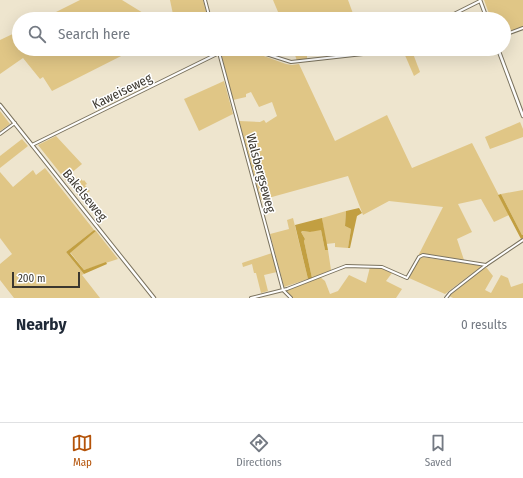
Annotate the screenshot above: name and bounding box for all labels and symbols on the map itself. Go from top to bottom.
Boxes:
street label: Kaweiseweg [90,70,155,112]
street label: Walsbergseweg [243,132,279,215]
street label: Bakelseweg [60,166,111,225]
scale bar [12,270,80,289]

